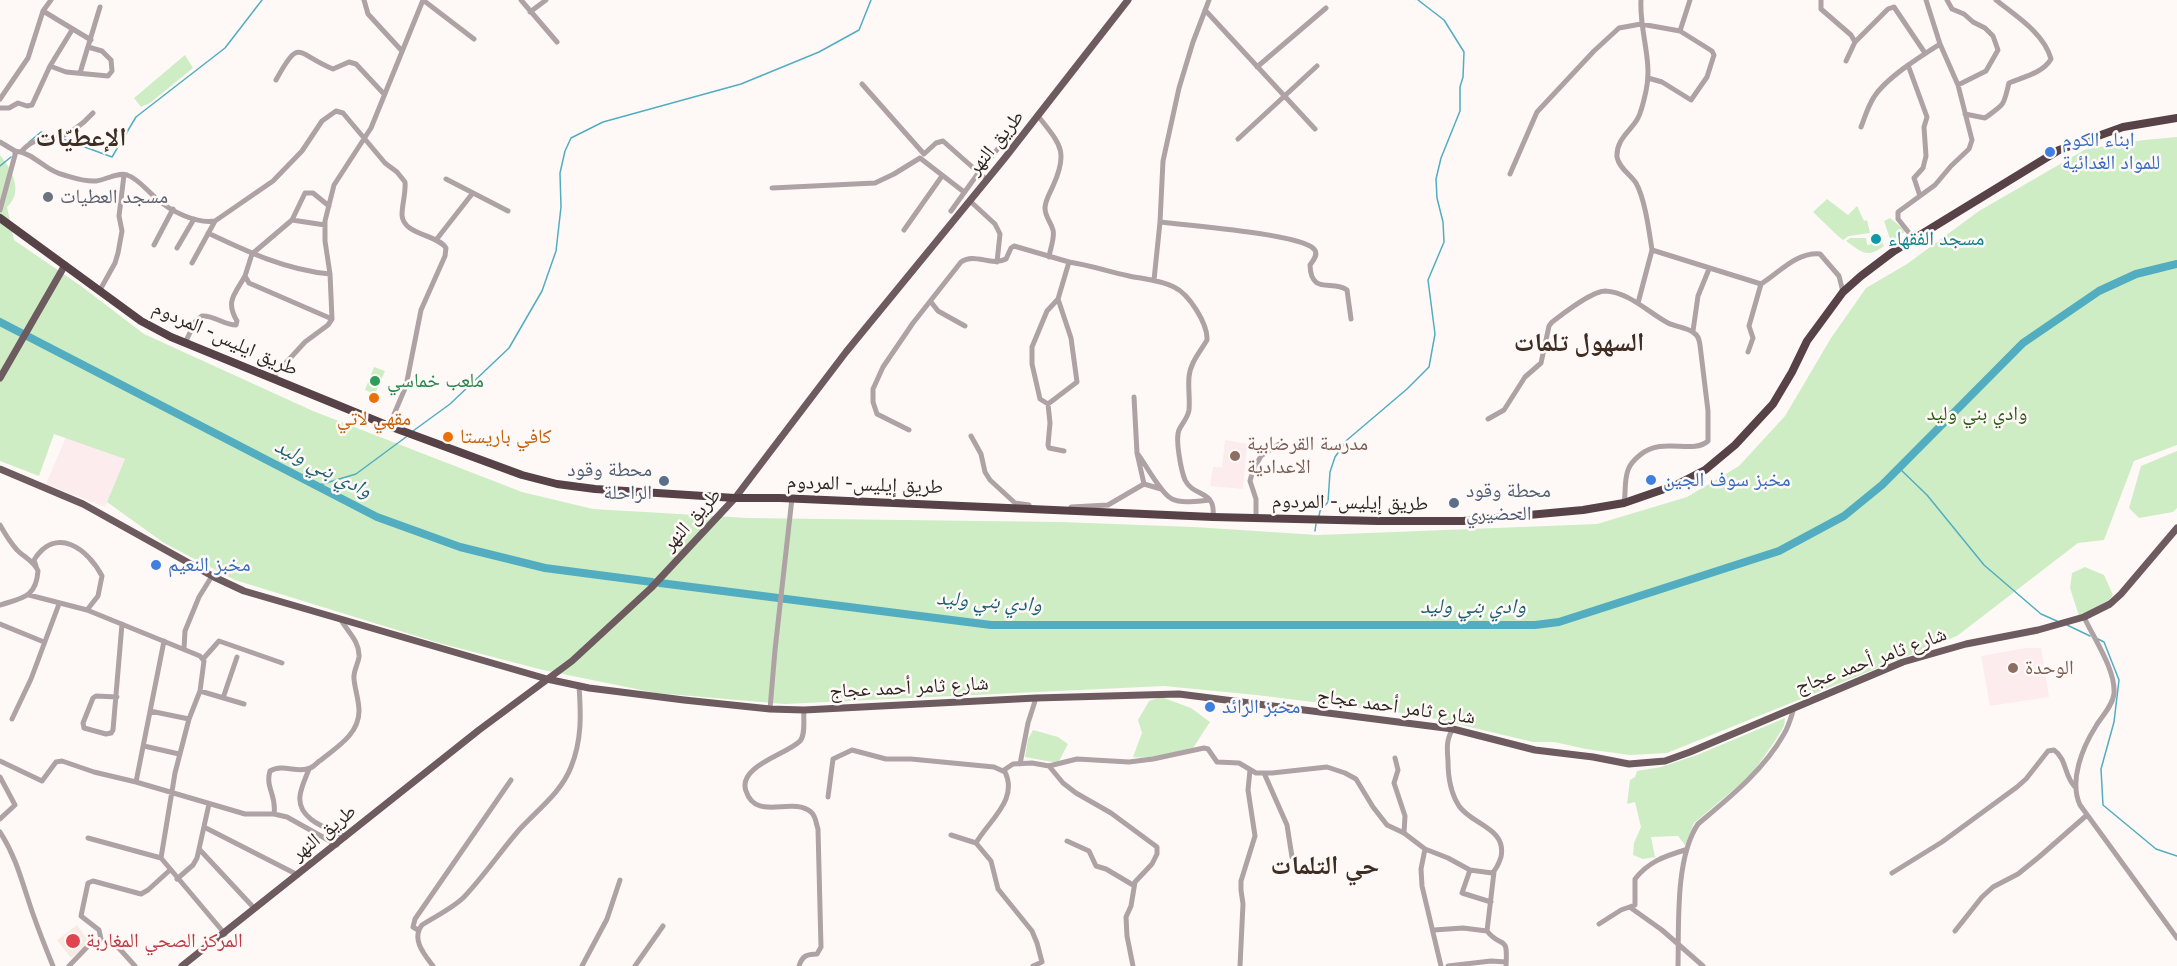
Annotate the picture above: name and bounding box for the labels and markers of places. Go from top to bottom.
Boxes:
place label: ابناء الكوم للمواد الغدائية [2062,128,2160,175]
marker: ابناء الكوم للمواد الغدائية [2043,145,2057,159]
place label: مسجد العطيات [60,185,168,209]
marker: مسجد العطيات [41,190,55,204]
place label: مسجد الفقهاء [1888,227,1984,251]
marker: مسجد الفقهاء [1869,232,1883,246]
place label: ملعب خماسي [387,369,484,393]
marker: ملعب خماسي [368,374,382,388]
marker: مقهي لاتي [367,391,381,405]
place label: مقهي لاتي [337,407,411,431]
place label: كافي باريستا [460,425,551,449]
marker: كافي باريستا [441,430,455,444]
place label: مدرسة القرضابية الاعدادية [1247,432,1368,479]
marker: مدرسة القرضابية الاعدادية [1228,449,1242,463]
place label: محطة وقود الراحلة [567,458,652,505]
place label: مخبز سوف الجين [1663,468,1791,492]
marker: مخبز سوف الجين [1644,473,1658,487]
marker: محطة وقود الراحلة [657,474,671,488]
place label: محطة وقود الحضيري [1466,479,1551,526]
marker: محطة وقود الحضيري [1447,496,1461,510]
place label: مخبز النعيم [168,553,251,577]
marker: مخبز النعيم [149,558,163,572]
place label: الوحدة [2025,656,2074,680]
marker: الوحدة [2006,661,2020,675]
place label: مخبز الرائد [1222,695,1300,719]
marker: مخبز الرائد [1203,700,1217,714]
place label: المركز الصحي المغاربة [86,929,243,953]
marker: المركز الصحي المغاربة [64,932,82,950]

